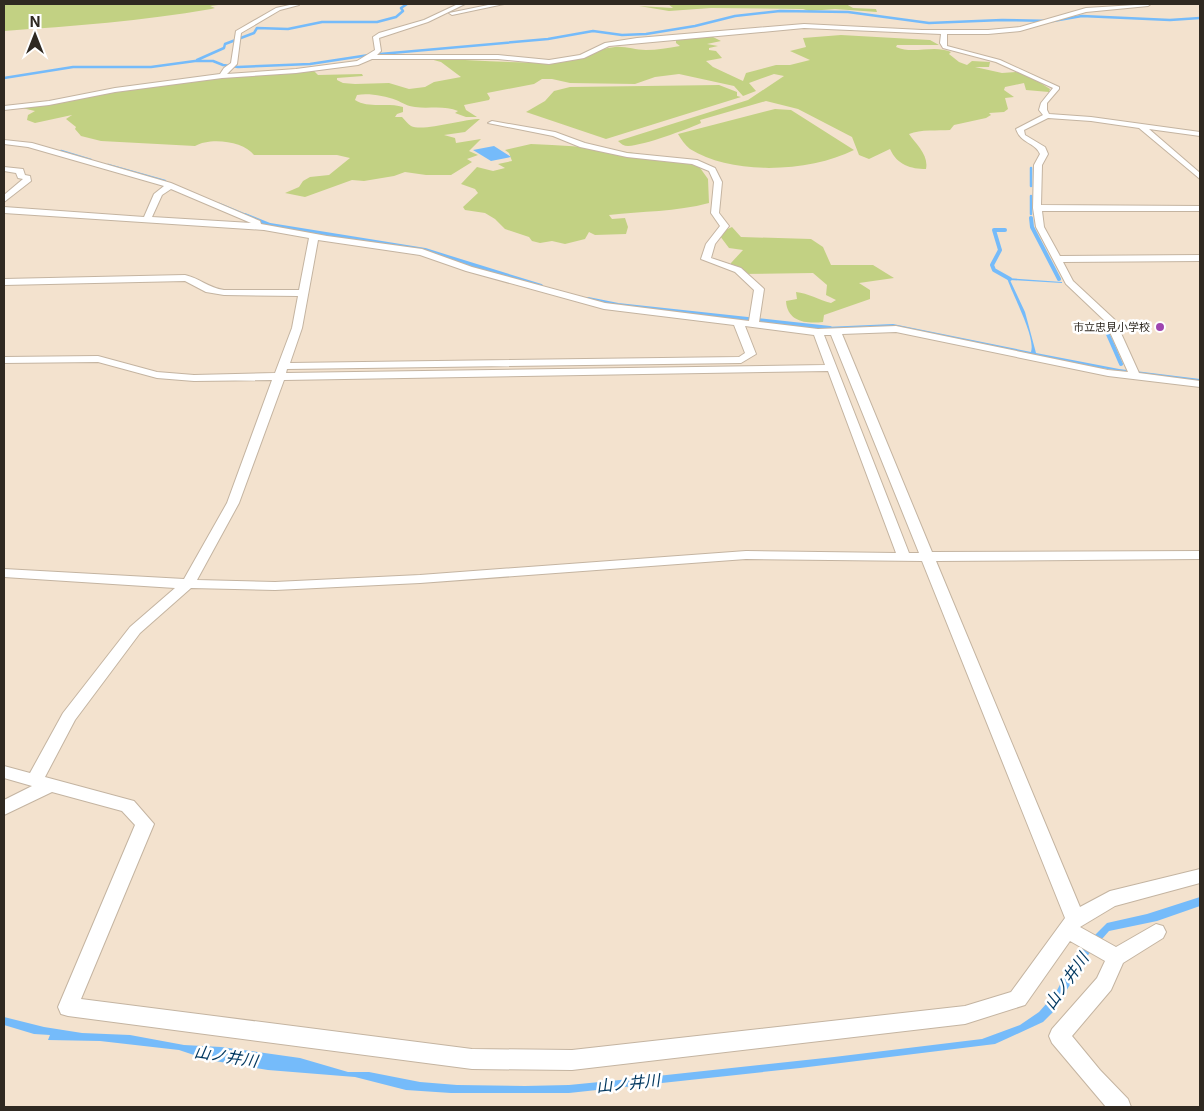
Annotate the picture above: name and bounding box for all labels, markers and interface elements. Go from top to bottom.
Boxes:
north arrow [10,10,60,60]
text: N [30,13,40,30]
place label: 市立忠見小学校 [1073,320,1150,334]
marker: 市立忠見小学校 [1154,321,1166,333]
water label: 山ノ井川 [1039,947,1094,1013]
water label: 山ノ井川 [193,1041,261,1071]
water label: 山ノ井川 [595,1070,663,1096]

